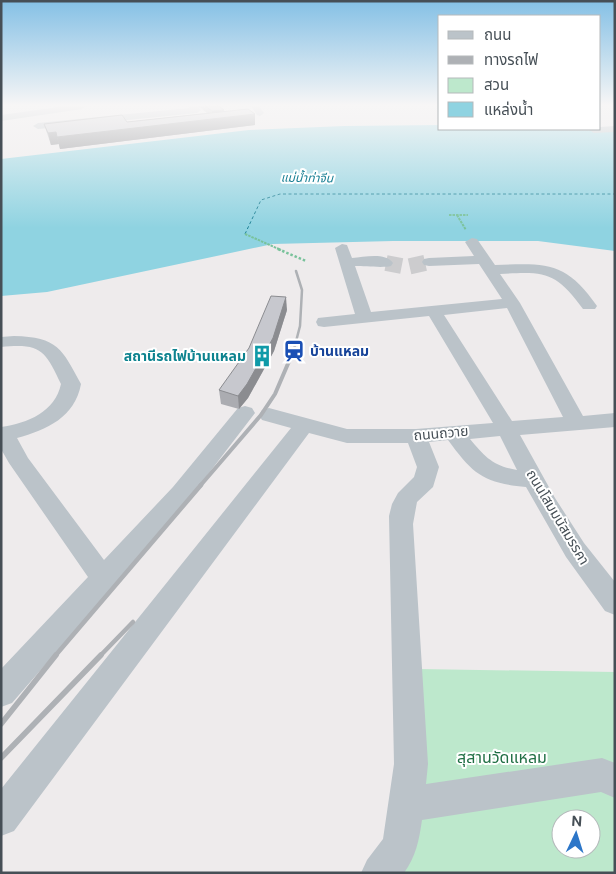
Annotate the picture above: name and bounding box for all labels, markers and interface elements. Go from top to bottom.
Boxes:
legend [438,15,601,130]
text: ถนน [484,26,511,43]
text: ทางรถไฟ [484,51,538,68]
text: สวน [484,76,509,93]
text: แหล่งน้ำ [484,99,533,118]
water label: แม่น้ำท่าจีน [281,169,334,185]
station icon: บ้านแหลม [281,338,307,364]
building icon: สถานีรถไฟบ้านแหลม [249,343,275,369]
place label: บ้านแหลม [310,343,369,359]
place label: สถานีรถไฟบ้านแหลม [124,348,246,364]
street label: ถนนถวาย [413,423,469,443]
street label: ถนนโสมมนัสมรรคา [523,467,593,567]
park label: สุสานวัดแหลม [457,748,547,767]
north arrow [551,809,601,859]
text: N [571,813,583,829]

